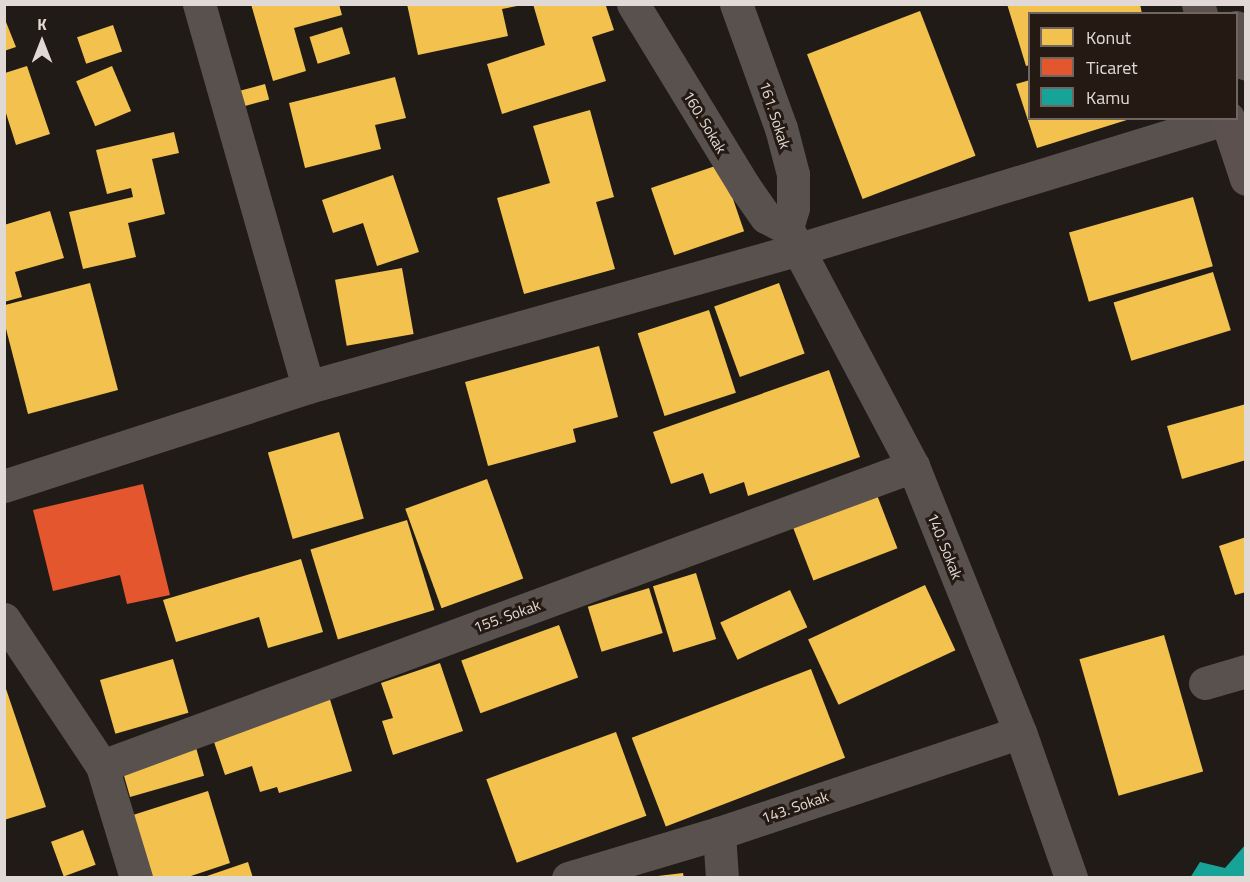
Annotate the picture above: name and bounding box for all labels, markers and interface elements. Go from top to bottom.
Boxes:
north arrow [12,12,72,72]
text: K [37,12,47,36]
legend [1028,12,1238,120]
text: Konut [1086,24,1131,51]
text: Ticaret [1086,54,1138,81]
street label: 161. Sokak [756,79,794,151]
text: Kamu [1086,84,1130,111]
street label: 160. Sokak [679,88,731,156]
street label: 140. Sokak [924,510,966,582]
street label: 155. Sokak [471,596,543,636]
street label: 143. Sokak [759,787,831,827]

